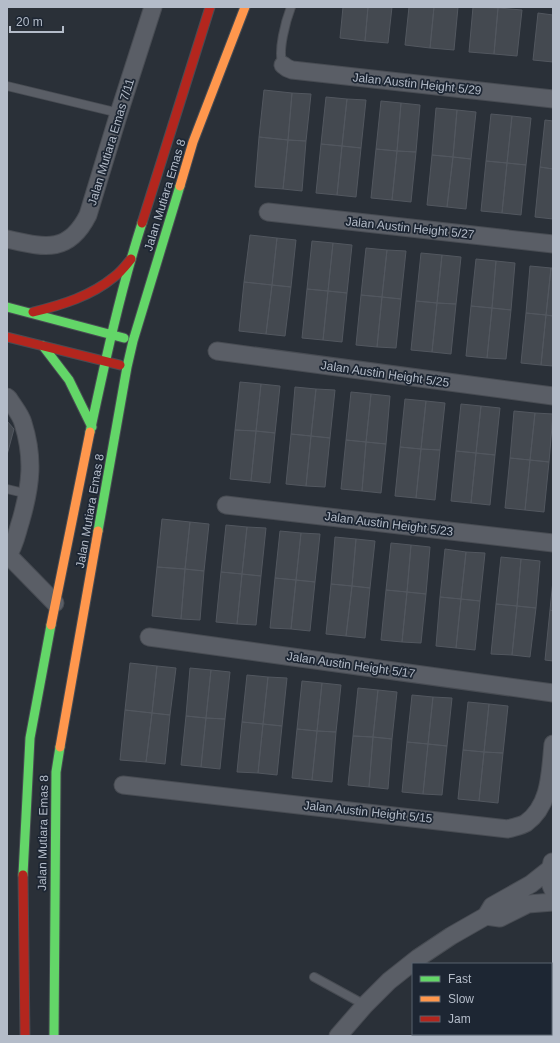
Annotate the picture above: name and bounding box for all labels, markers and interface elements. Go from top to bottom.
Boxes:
scale bar [10,8,63,34]
text: 20 m [16,15,43,29]
street label: Jalan Austin Height 5/29 [352,70,482,98]
street label: Jalan Mutiara Emas 7/11 [85,77,137,207]
street label: Jalan Mutiara Emas 8 [141,137,189,253]
street label: Jalan Austin Height 5/27 [345,214,475,242]
street label: Jalan Austin Height 5/25 [320,358,450,390]
street label: Jalan Mutiara Emas 8 [73,452,107,569]
street label: Jalan Austin Height 5/23 [324,509,454,539]
street label: Jalan Austin Height 5/17 [286,649,416,681]
street label: Jalan Mutiara Emas 8 [35,775,51,891]
street label: Jalan Austin Height 5/15 [303,798,433,826]
legend [412,963,552,1035]
text: Fast [448,972,472,986]
text: Slow [448,992,474,1006]
text: Jam [448,1012,471,1026]

